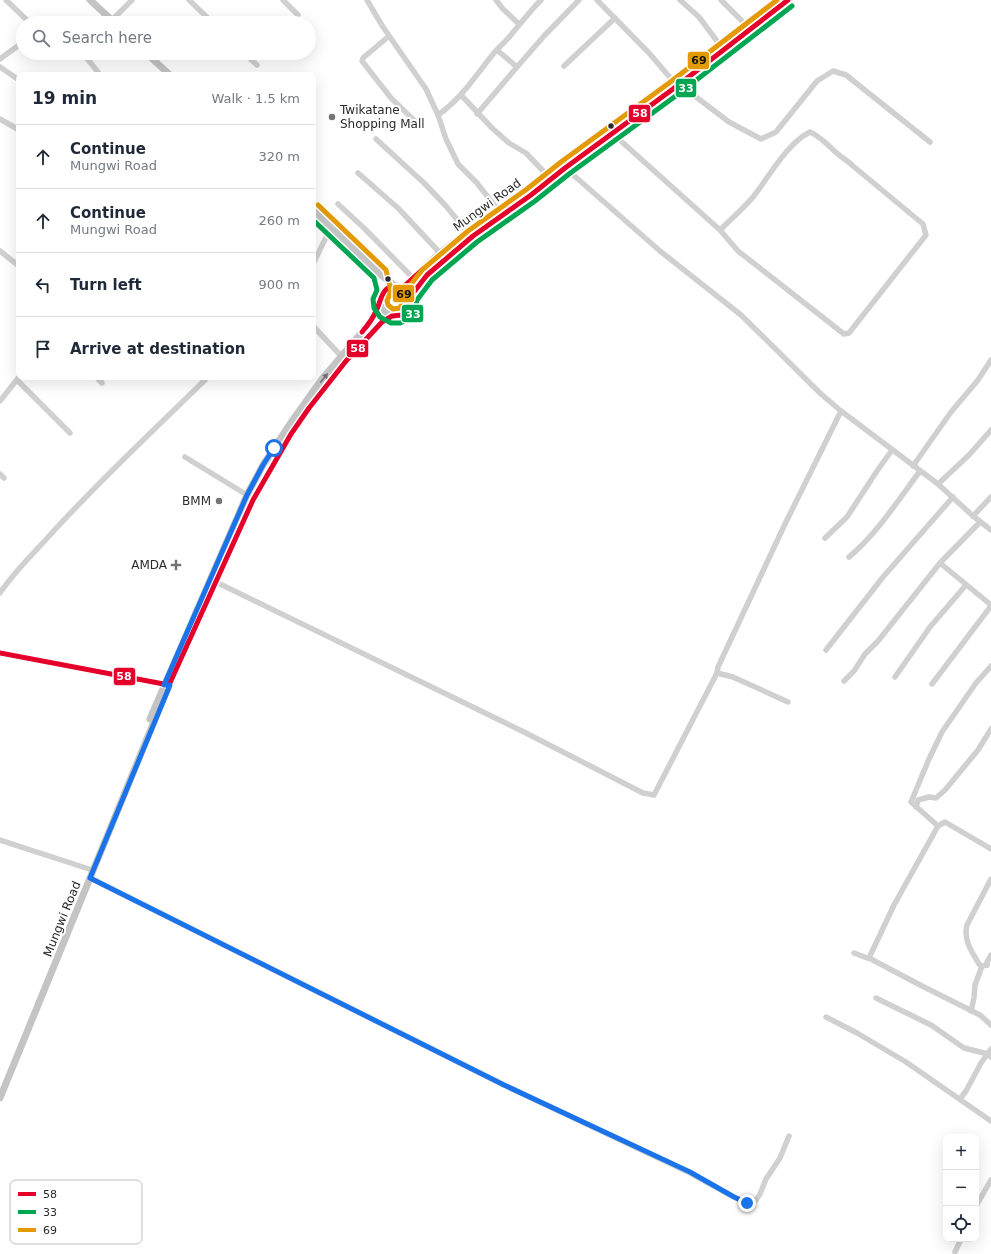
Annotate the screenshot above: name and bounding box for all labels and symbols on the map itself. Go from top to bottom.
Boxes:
line badge: 69 [687,51,710,70]
text: 69 [691,54,707,67]
line badge: 33 [675,78,697,98]
text: 33 [678,82,694,95]
place label: Twikatane Shopping Mall [339,103,425,131]
line badge: 58 [628,104,651,123]
text: 58 [632,107,648,120]
marker: Twikatane Shopping Mall [327,112,337,122]
unlabelled marker [606,121,616,131]
street label: Mungwi Road [450,176,524,234]
unlabelled marker [383,274,393,284]
line badge: 69 [392,284,415,303]
text: 69 [396,288,412,301]
line badge: 33 [401,304,424,323]
text: 33 [405,308,421,321]
line badge: 58 [346,339,369,358]
text: 58 [350,342,366,355]
one-way arrow [319,372,328,383]
route start [265,439,283,457]
place label: BMM [182,494,211,508]
marker: BMM [214,496,224,506]
place label: AMDA [131,558,168,572]
marker: AMDA [170,559,182,571]
line badge: 58 [113,667,136,686]
text: 58 [116,670,132,683]
street label: Mungwi Road [40,879,84,959]
legend [10,1180,142,1244]
text: 58 [43,1188,57,1201]
route end [738,1194,756,1212]
text: 33 [43,1206,57,1219]
text: 69 [43,1224,57,1237]

